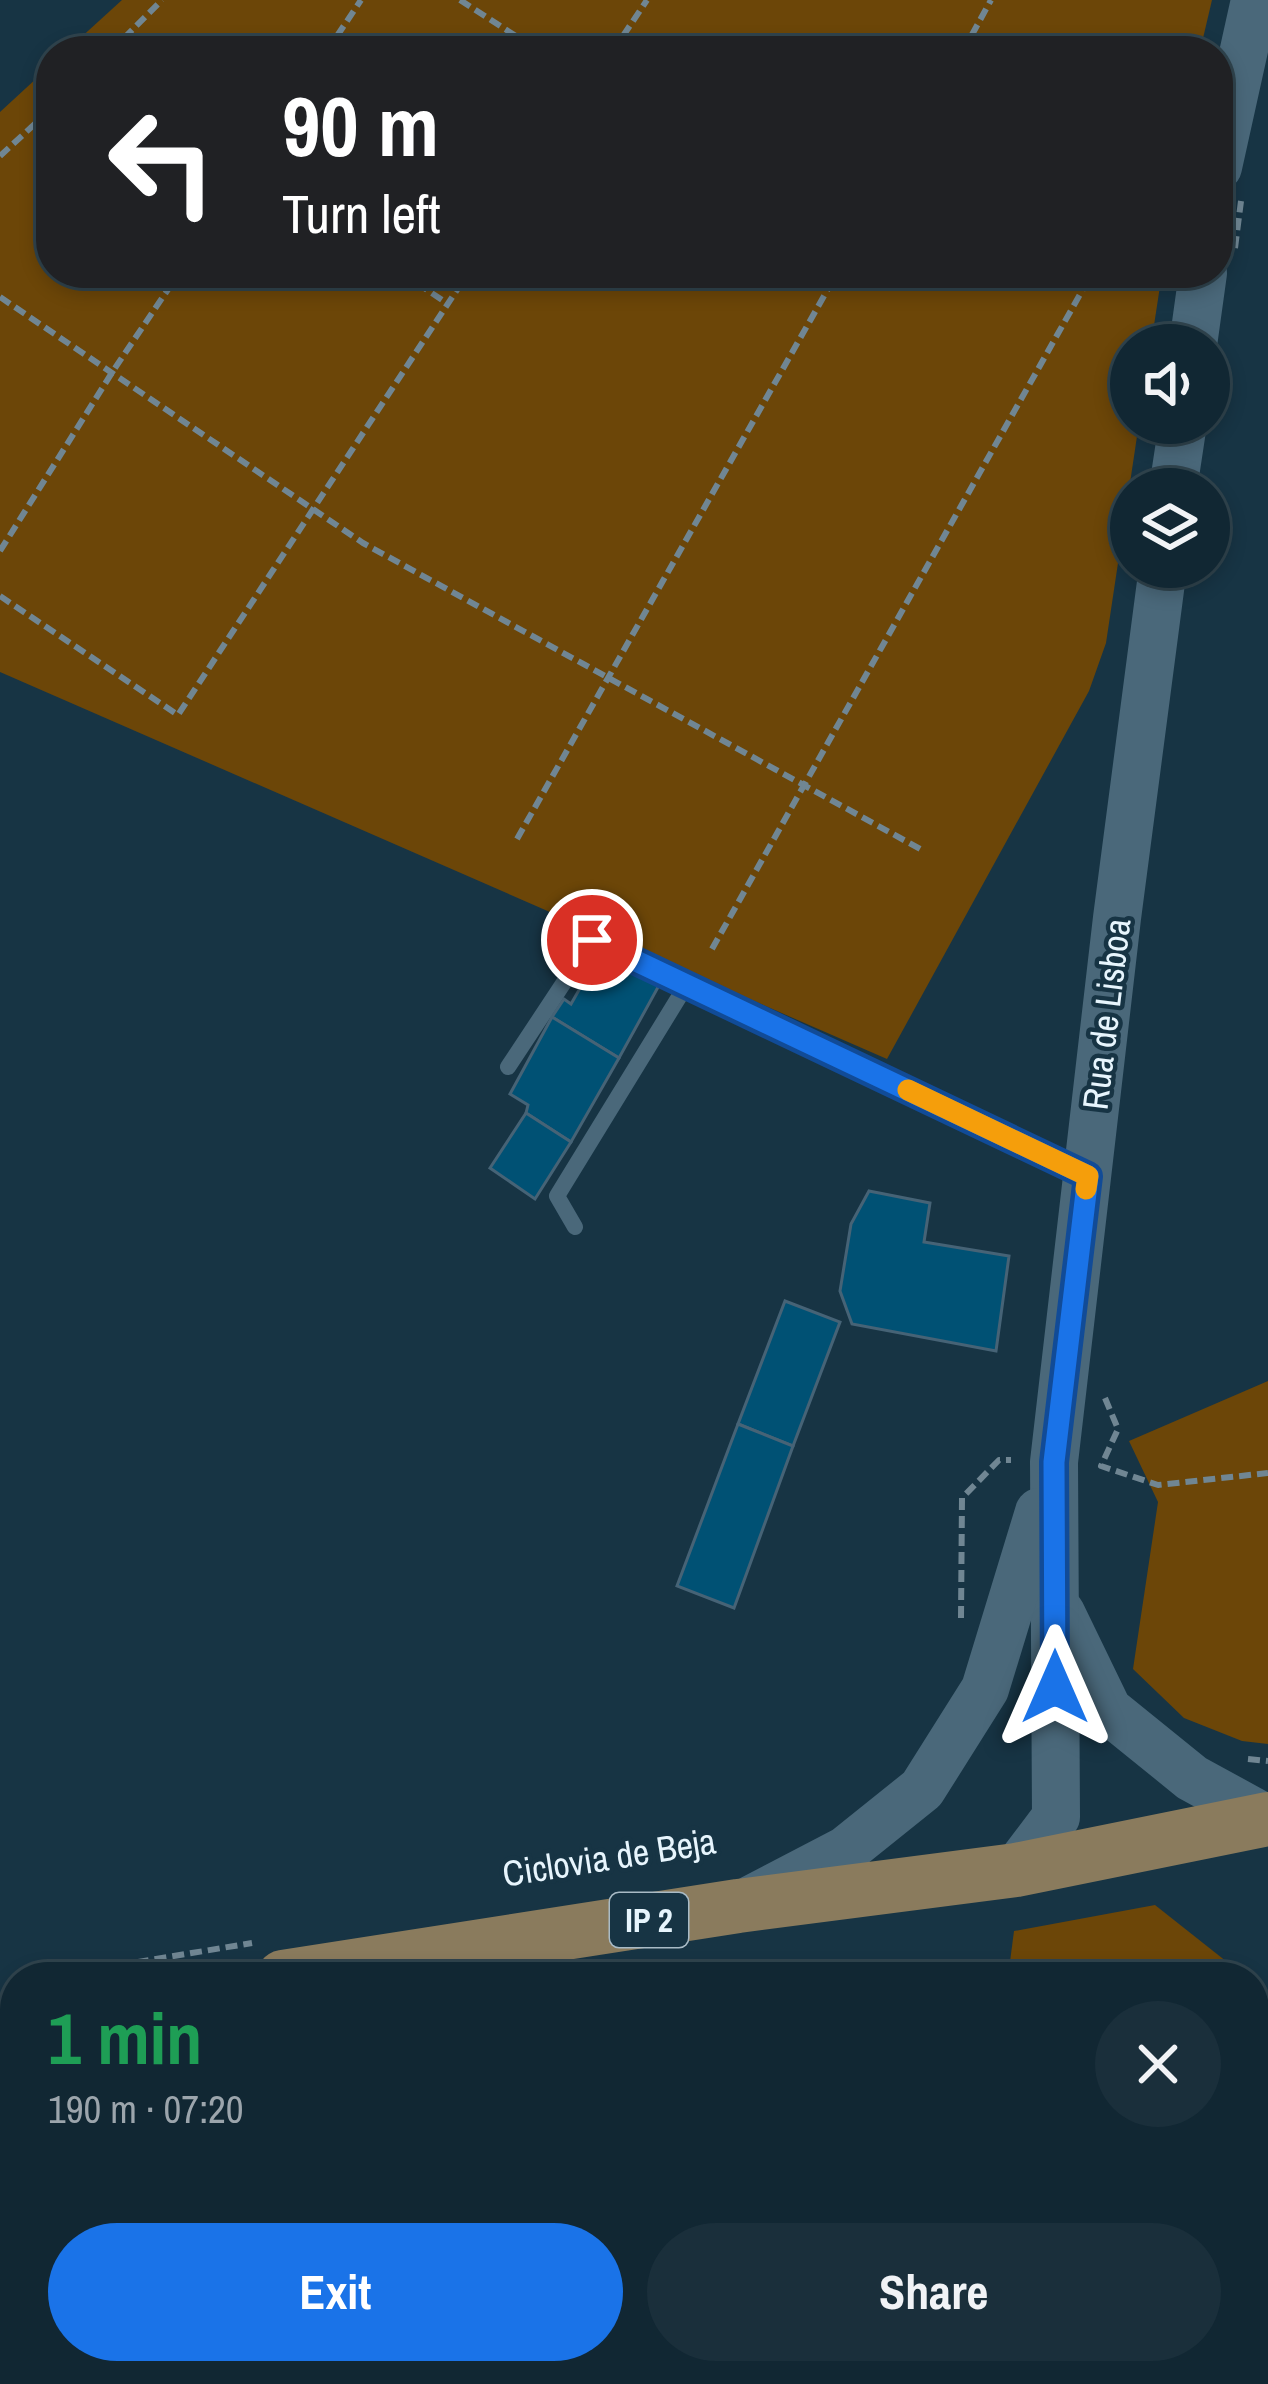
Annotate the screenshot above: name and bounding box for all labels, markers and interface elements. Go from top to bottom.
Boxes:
text: 90 m [282,69,439,182]
icon: left [84,84,240,240]
text: Turn left [282,177,441,250]
map controls [1110,324,1230,588]
button: sound [1110,324,1230,444]
button: layers [1110,468,1230,588]
pin [541,889,643,991]
icon: arrive [559,907,625,973]
street label: Rua de Lisboa [1070,916,1142,1112]
position arrow [992,1624,1118,1750]
street label: Ciclovia de Beja [499,1816,719,1898]
road number: IP 2 [610,1893,688,1947]
text: 1 min [48,1989,202,2086]
button: close [1095,2001,1221,2127]
text: 190 m · 07:20 [48,2083,244,2135]
button: Exit [48,2223,623,2361]
button: Share [647,2223,1221,2361]

